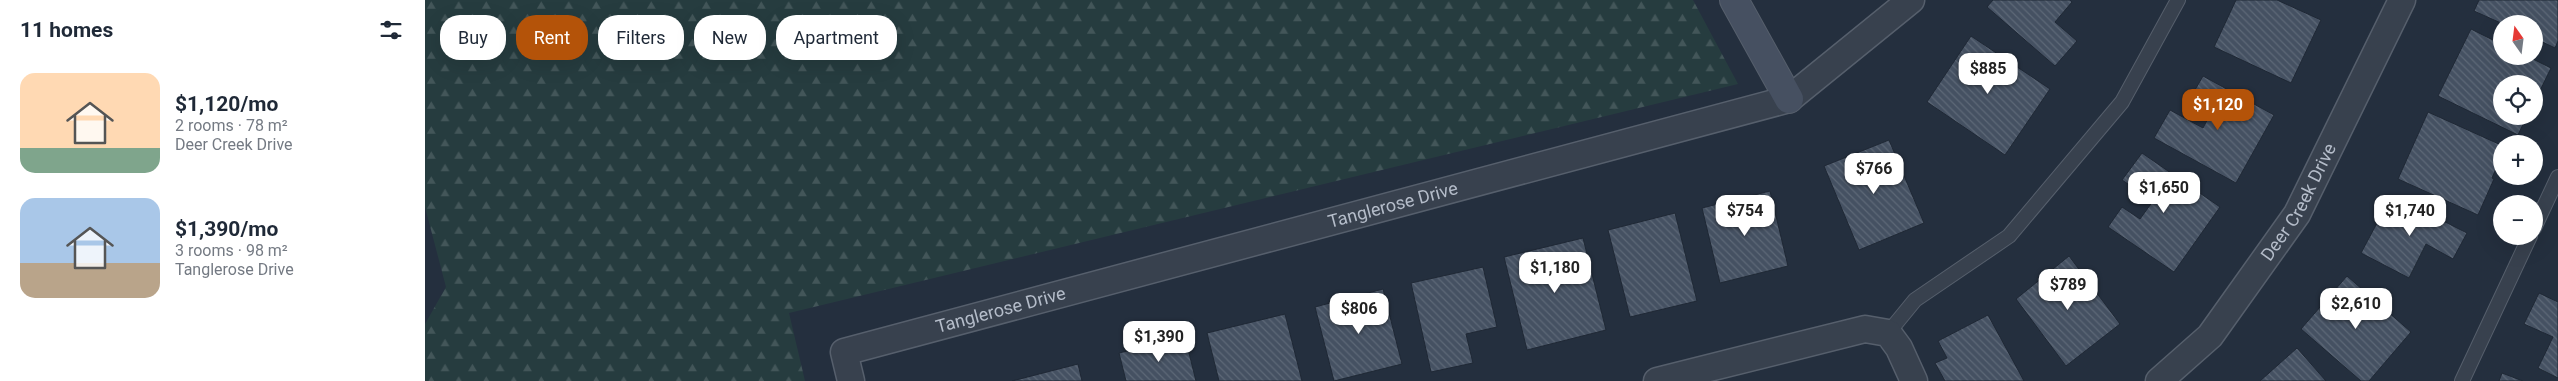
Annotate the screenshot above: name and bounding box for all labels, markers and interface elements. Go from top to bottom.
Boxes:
chip: Buy [440,15,506,60]
chip: Rent [516,15,588,60]
chip: Filters [598,15,684,60]
chip: New [694,15,766,60]
chip: Apartment [776,15,897,60]
north arrow [2493,15,2543,65]
map controls [2493,15,2543,245]
icon: filters [377,16,405,44]
text: 11 homes [20,18,113,42]
pin: $885 [1958,52,2018,95]
text: $885 [1970,59,2006,78]
button: locate [2493,75,2543,125]
pin: $1,120 [2177,88,2259,131]
text: $1,120/mo [175,92,278,116]
icon: home [60,93,120,153]
text: $1,120 [2193,95,2243,114]
text: 2 rooms · 78 m² [175,116,288,135]
text: Deer Creek Drive [175,135,293,154]
button: + [2493,135,2543,185]
street label: Deer Creek Drive [2256,140,2340,265]
pin: $766 [1844,152,1904,195]
text: $766 [1856,159,1892,178]
pin: $1,650 [2123,172,2205,214]
street label: Tanglerose Drive [1325,177,1460,232]
text: $1,650 [2139,178,2189,197]
pin: $754 [1715,194,1775,237]
pin: $1,740 [2369,194,2451,237]
button: − [2493,195,2543,245]
text: $754 [1727,201,1763,220]
text: $1,740 [2385,201,2435,220]
text: $1,390/mo [175,217,278,241]
icon: home [60,218,120,278]
text: 3 rooms · 98 m² [175,241,288,260]
pin: $1,180 [1514,252,1596,294]
text: $1,180 [1530,258,1580,277]
text: Tanglerose Drive [175,260,294,279]
pin: $789 [2038,268,2098,311]
text: $789 [2050,275,2086,294]
street label: Tanglerose Drive [933,282,1068,337]
pin: $2,610 [2315,288,2397,330]
pin: $806 [1329,292,1389,335]
text: $2,610 [2331,294,2381,313]
text: $806 [1341,299,1377,318]
pin: $1,390 [1118,320,1200,363]
text: $1,390 [1134,327,1184,346]

